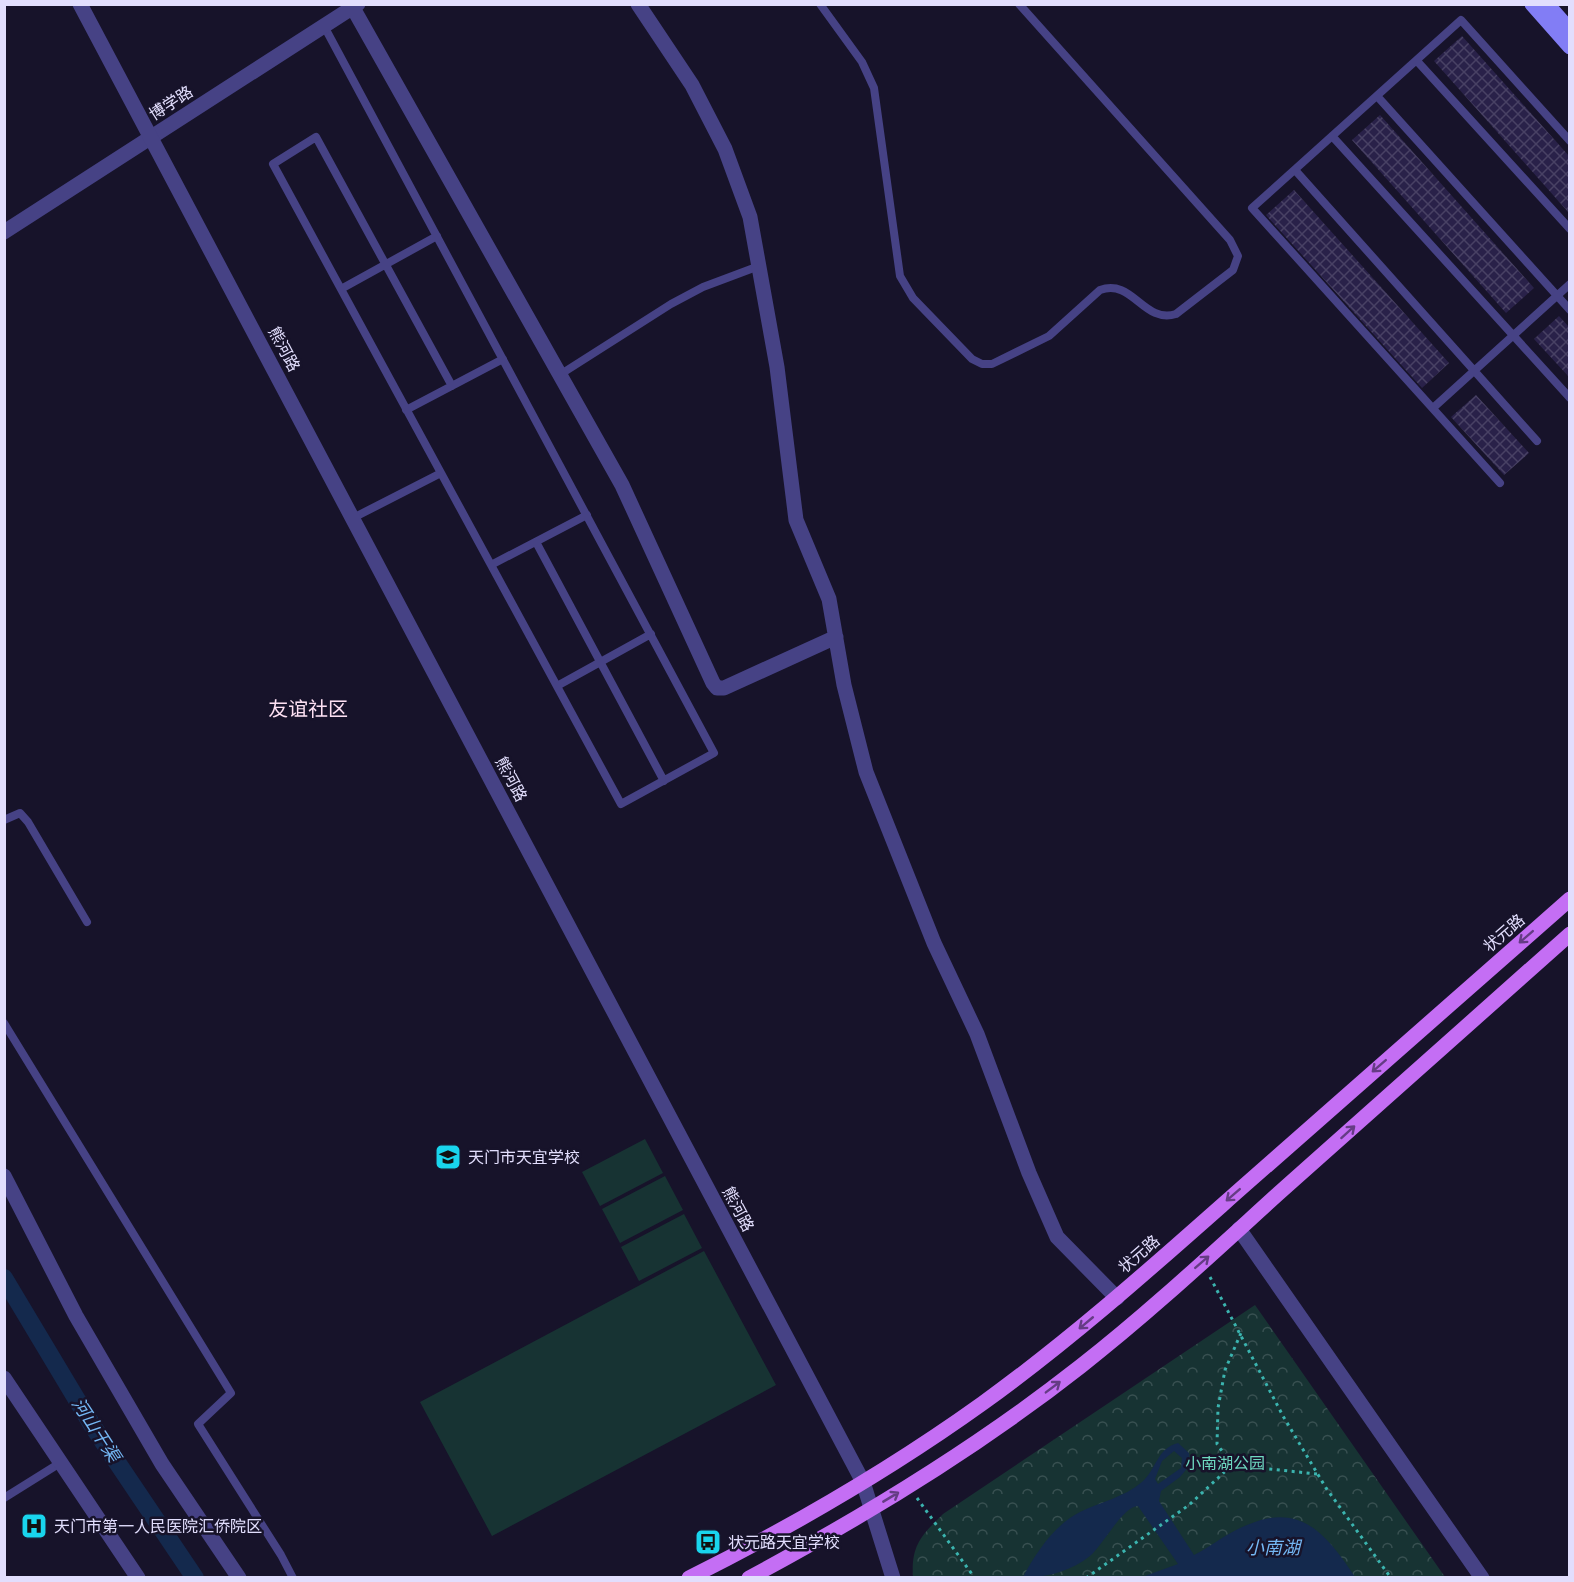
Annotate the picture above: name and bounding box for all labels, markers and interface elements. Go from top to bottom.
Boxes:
street label: 博学路 [145,81,197,125]
street label: 熊河路 [263,323,305,375]
district label: 友谊社区 [268,696,348,722]
street label: 熊河路 [490,753,532,805]
street label: 状元路 [1479,909,1529,957]
one-way arrow [1518,930,1533,944]
one-way arrow [1372,1059,1387,1073]
one-way arrow [1340,1125,1355,1139]
school or university icon: 天门市天宜学校 [433,1142,463,1172]
place label: 天门市天宜学校 [468,1147,580,1168]
street label: 熊河路 [717,1183,759,1235]
one-way arrow [1226,1188,1241,1202]
street label: 状元路 [1114,1230,1164,1278]
one-way arrow [1194,1255,1209,1269]
one-way arrow [1078,1317,1094,1330]
one-way arrow [1044,1381,1060,1394]
water label: 河山干渠 [66,1393,127,1469]
park label: 小南湖公园 [1185,1453,1265,1474]
one-way arrow [882,1491,899,1503]
hospital icon: 天门市第一人民医院汇侨院区 [19,1511,49,1541]
place label: 天门市第一人民医院汇侨院区 [54,1516,262,1537]
bus stop icon: 状元路天宜学校 [693,1527,723,1557]
place label: 状元路天宜学校 [728,1532,840,1553]
water label: 小南湖 [1246,1536,1303,1560]

